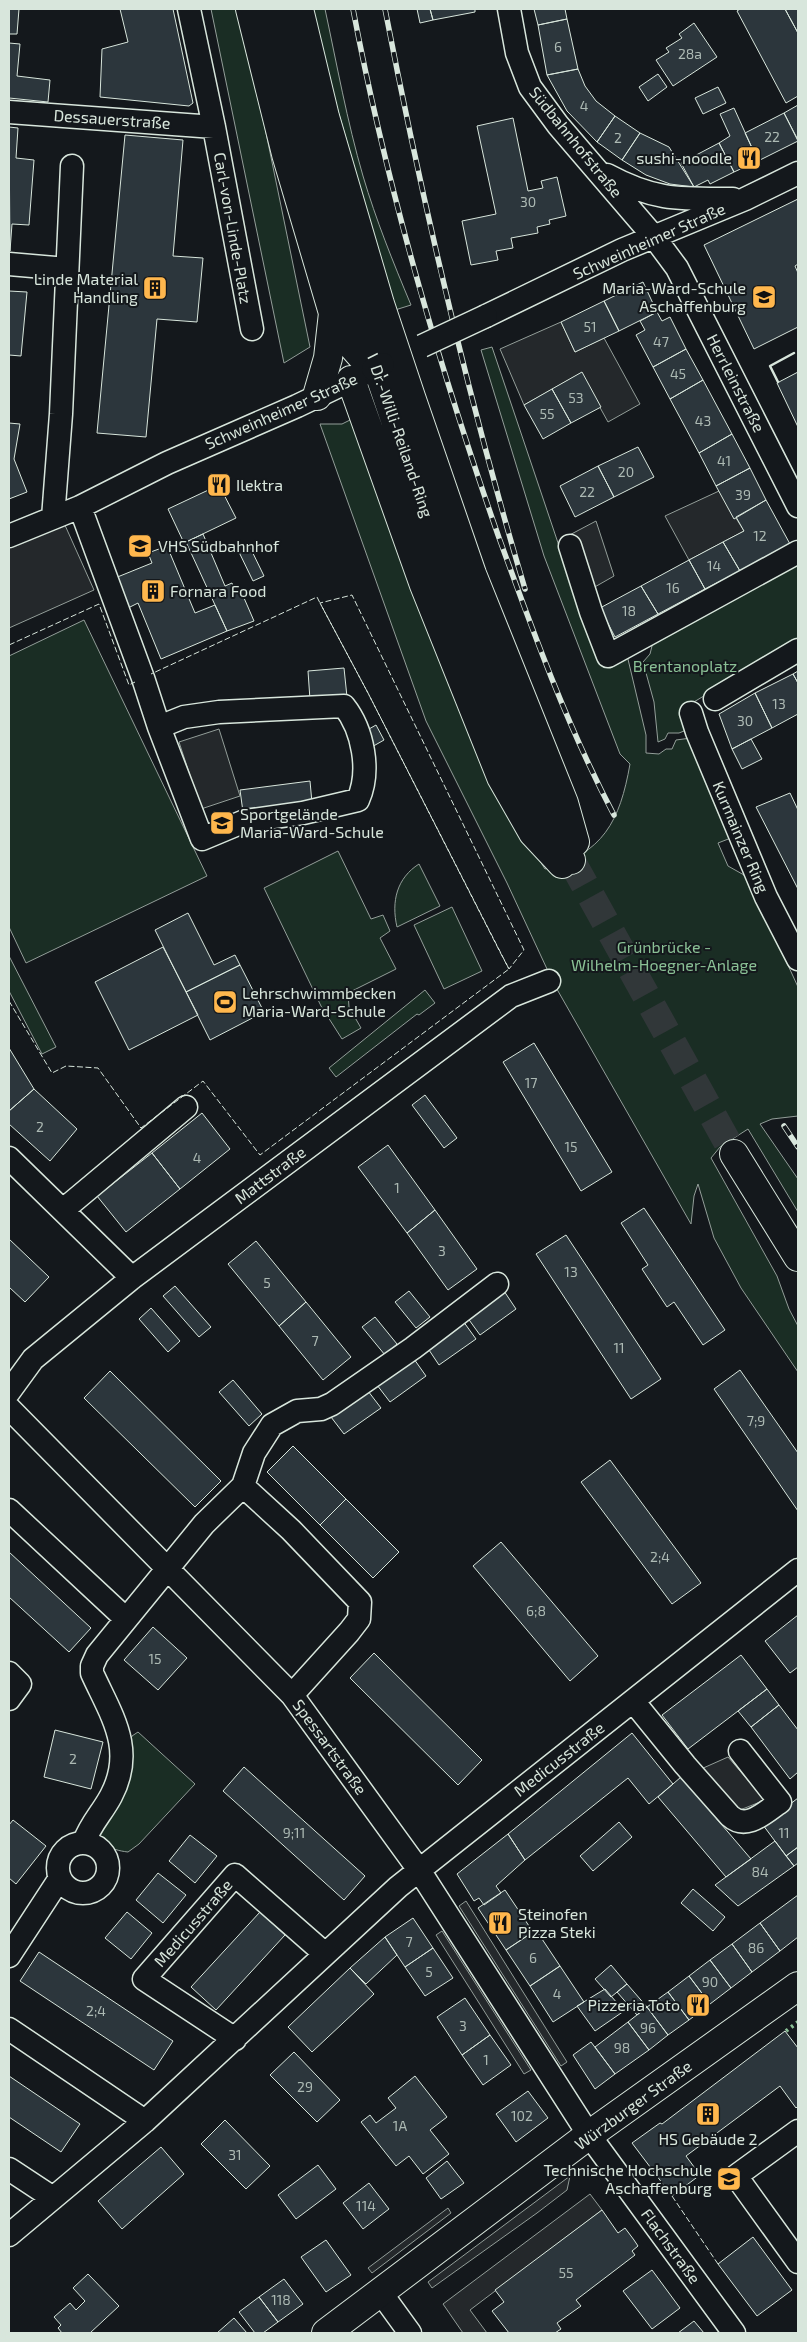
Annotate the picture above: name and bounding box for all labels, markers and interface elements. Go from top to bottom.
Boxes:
house number: 6 [554,38,562,55]
house number: 28a [678,45,702,62]
street label: Südbahnhofstraße [526,82,627,201]
house number: 4 [580,97,588,114]
street label: Dessauerstraße [53,105,171,132]
house number: 22 [764,128,780,145]
house number: 2 [614,129,622,146]
restaurant icon: sushi-noodle [736,145,762,171]
place label: sushi-noodle [636,148,732,167]
street label: Carl-von-Linde-Platz [211,151,256,305]
house number: 30 [520,193,536,210]
street label: Schweinheimer Straße [570,198,728,283]
place label: Linde Material Handling [34,269,138,306]
building icon: Linde Material Handling [142,275,168,301]
place label: Maria-Ward-Schule Aschaffenburg [602,278,746,315]
school or university icon: Maria-Ward-Schule Aschaffenburg [751,284,777,310]
house number: 51 [583,318,597,335]
street label: Herrleinstraße [704,331,769,435]
house number: 47 [653,333,669,350]
street label: Dr.-Willi-Reiland-Ring [367,362,438,520]
house number: 45 [670,365,686,382]
street label: Schweinheimer Straße [202,368,360,453]
house number: 53 [568,389,584,406]
house number: 55 [539,405,555,422]
house number: 43 [695,412,711,429]
house number: 41 [717,452,731,469]
house number: 20 [618,463,634,480]
restaurant icon: Ilektra [206,472,232,498]
place label: Ilektra [236,475,283,494]
house number: 22 [579,483,595,500]
house number: 39 [735,486,751,503]
house number: 12 [753,527,767,544]
school or university icon: VHS Südbahnhof [127,533,153,559]
place label: VHS Südbahnhof [158,536,280,555]
house number: 14 [707,557,721,574]
building icon: Fornara Food [140,578,166,604]
house number: 16 [666,579,680,596]
place label: Fornara Food [170,581,266,600]
house number: 18 [622,602,636,619]
park label: Brentanoplatz [633,656,737,675]
house number: 13 [772,695,786,712]
house number: 30 [737,712,753,729]
street label: Kurmainzer Ring [709,778,774,896]
place label: Sportgelände Maria-Ward-Schule [240,804,384,841]
school or university icon: Sportgelände Maria-Ward-Schule [209,810,235,836]
park label: Grünbrücke - Wilhelm-Hoegner-Anlage [571,937,757,974]
place label: Lehrschwimmbecken Maria-Ward-Schule [242,983,396,1020]
sports icon: Lehrschwimmbecken Maria-Ward-Schule [212,989,238,1015]
house number: 17 [525,1074,537,1091]
house number: 2 [36,1118,44,1135]
house number: 15 [564,1138,578,1155]
street label: Mattstraße [231,1142,309,1207]
house number: 4 [193,1149,201,1166]
house number: 1 [394,1179,400,1196]
house number: 3 [438,1242,446,1259]
house number: 13 [564,1263,578,1280]
house number: 5 [263,1274,271,1291]
house number: 7 [311,1332,319,1349]
house number: 11 [613,1339,625,1356]
house number: 7;9 [747,1412,765,1429]
house number: 2;4 [650,1548,670,1565]
house number: 6;8 [526,1602,546,1619]
house number: 15 [148,1650,162,1667]
street label: Spessartstraße [289,1695,371,1798]
street label: Medicusstraße [510,1717,608,1800]
house number: 2 [69,1750,77,1767]
house number: 9;11 [283,1824,305,1841]
house number: 11 [778,1824,790,1841]
house number: 84 [751,1863,769,1880]
street label: Medicusstraße [149,1875,236,1970]
place label: Steinofen Pizza Steki [518,1904,596,1941]
restaurant icon: Steinofen Pizza Steki [487,1910,513,1936]
house number: 7 [405,1933,413,1950]
house number: 86 [748,1939,764,1956]
house number: 6 [529,1949,537,1966]
house number: 5 [425,1963,433,1980]
house number: 90 [702,1973,718,1990]
house number: 4 [553,1985,561,2002]
restaurant icon: Pizzeria Toto [685,1992,711,2018]
place label: Pizzeria Toto [588,1995,680,2014]
house number: 2;4 [86,2002,106,2019]
house number: 3 [459,2017,467,2034]
house number: 96 [640,2019,656,2036]
house number: 98 [614,2039,630,2056]
house number: 1 [483,2051,489,2068]
street label: Würzburger Straße [571,2056,695,2153]
house number: 29 [297,2078,313,2095]
building icon: HS Gebäude 2 [695,2101,721,2127]
house number: 102 [511,2107,533,2124]
house number: 1A [393,2117,407,2134]
place label: HS Gebäude 2 [658,2129,758,2148]
house number: 31 [228,2146,242,2163]
place label: Technische Hochschule Aschaffenburg [544,2160,712,2197]
school or university icon: Technische Hochschule Aschaffenburg [716,2166,742,2192]
house number: 114 [356,2197,376,2214]
street label: Flachstraße [638,2204,705,2287]
house number: 55 [558,2264,574,2281]
house number: 118 [271,2291,291,2308]

